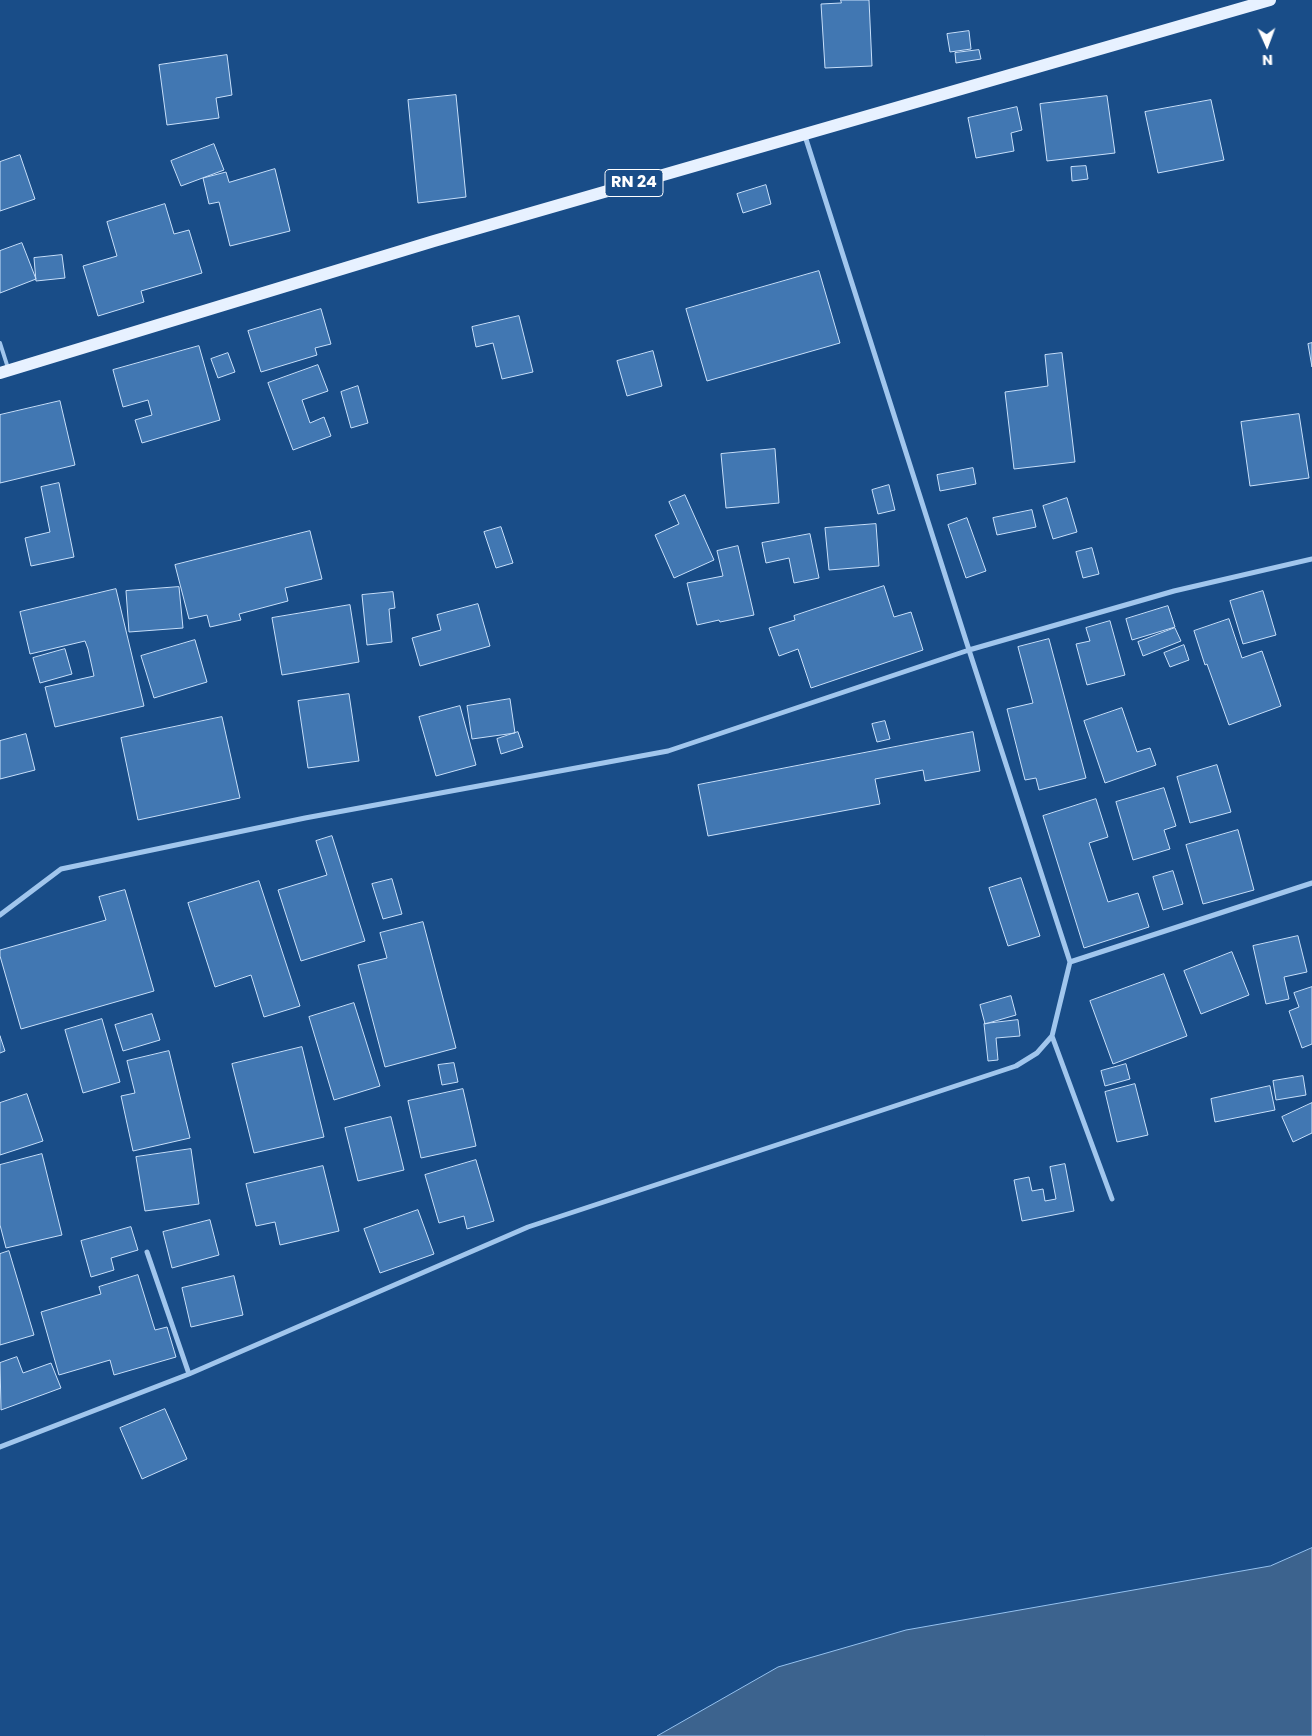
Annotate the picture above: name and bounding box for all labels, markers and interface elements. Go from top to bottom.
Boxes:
north arrow [1242,20,1292,70]
text: N [1262,50,1273,70]
road number: RN 24 [605,170,663,197]

